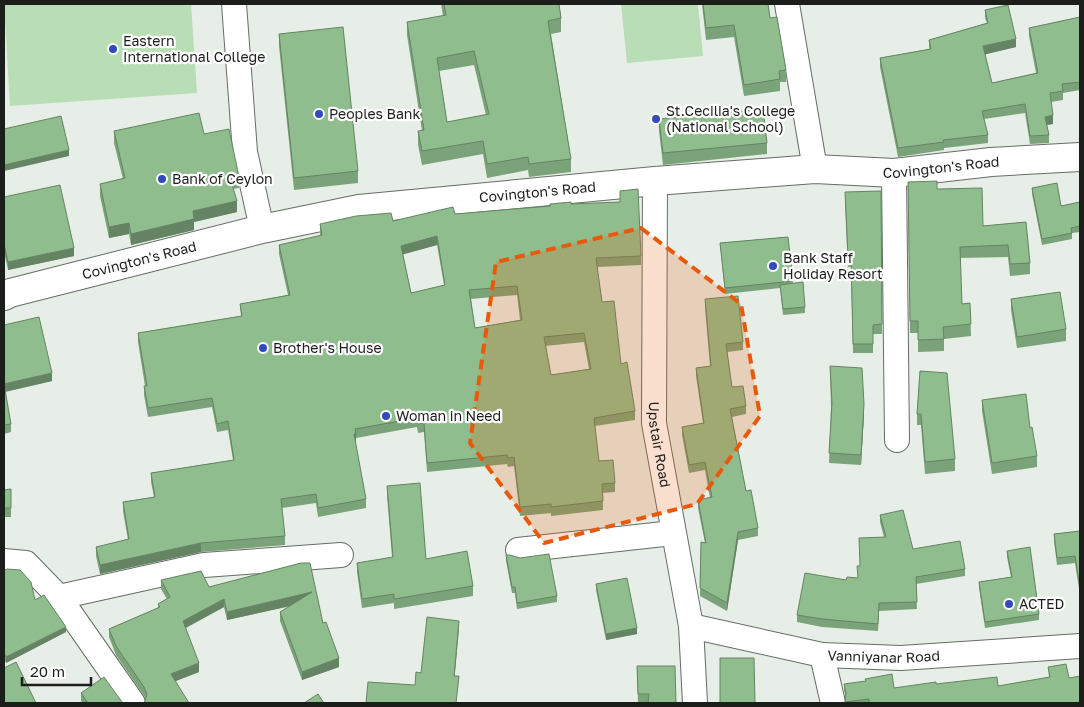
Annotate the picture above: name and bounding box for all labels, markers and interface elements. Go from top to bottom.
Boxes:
place label: Eastern International College [123,32,265,65]
marker: Eastern International College [107,43,119,55]
place label: St.Cecilia's College (National School) [666,102,795,135]
place label: Peoples Bank [329,105,420,122]
marker: Peoples Bank [313,108,325,120]
marker: St.Cecilia's College (National School) [650,113,662,125]
street label: Covington's Road [882,153,1000,181]
place label: Bank of Ceylon [172,170,273,187]
marker: Bank of Ceylon [156,173,168,185]
street label: Covington's Road [478,178,597,206]
street label: Covington's Road [80,237,198,282]
place label: Bank Staff Holiday Resort [783,249,883,282]
marker: Bank Staff Holiday Resort [767,260,779,272]
place label: Brother's House [273,339,382,356]
marker: Brother's House [257,342,269,354]
street label: Upstair Road [646,402,675,489]
place label: Woman in Need [396,407,501,424]
marker: Woman in Need [380,410,392,422]
place label: ACTED [1019,595,1064,612]
marker: ACTED [1003,598,1015,610]
street label: Vanniyanar Road [827,646,941,666]
scale bar [22,654,91,686]
text: 20 m [30,662,65,680]

